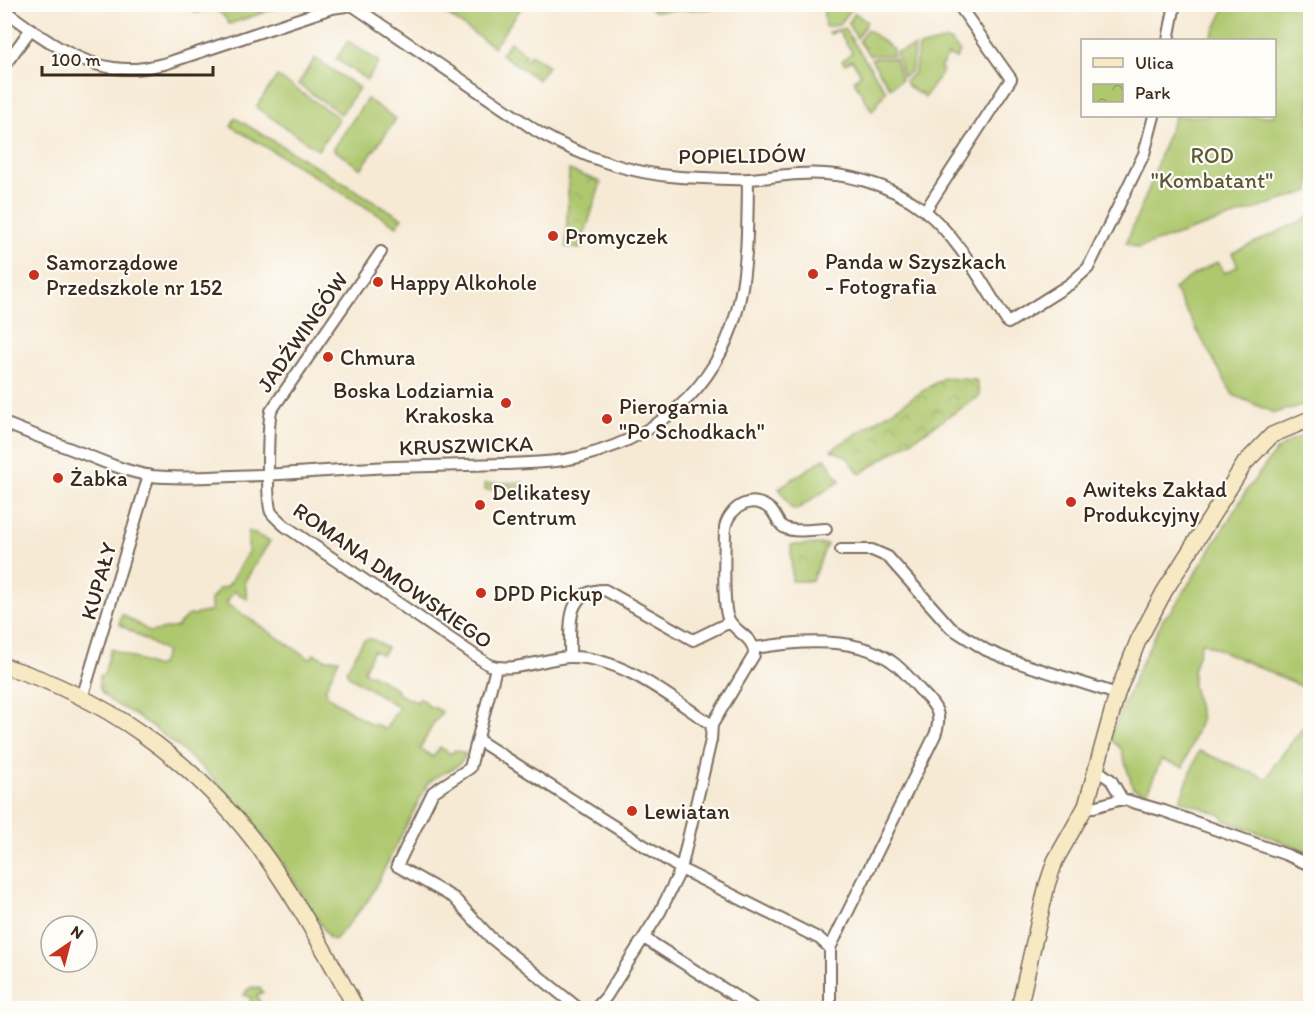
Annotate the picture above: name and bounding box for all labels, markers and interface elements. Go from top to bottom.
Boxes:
scale bar [42,39,213,77]
legend [1081,39,1276,117]
text: 100 m [51,49,101,71]
text: Ulica [1135,52,1174,74]
text: Park [1135,82,1170,104]
street label: POPIELIDÓW [678,141,806,170]
park label: ROD "Kombatant" [1151,142,1273,194]
place label: Promyczek [565,223,668,250]
marker: Promyczek [546,229,560,243]
place label: Panda w Szyszkach - Fotografia [825,248,1006,300]
place label: Samorządowe Przedszkole nr 152 [46,249,223,301]
street label: JADŹWINGÓW [251,267,354,397]
marker: Panda w Szyszkach - Fotografia [806,267,820,281]
marker: Samorządowe Przedszkole nr 152 [27,268,41,282]
place label: Happy Alkohole [390,269,537,296]
marker: Happy Alkohole [371,275,385,289]
place label: Chmura [340,344,416,371]
marker: Chmura [321,350,335,364]
place label: Boska Lodziarnia Krakoska [333,377,495,429]
place label: Pierogarnia "Po Schodkach" [619,393,765,445]
marker: Boska Lodziarnia Krakoska [499,396,513,410]
marker: Pierogarnia "Po Schodkach" [600,412,614,426]
street label: KRUSZWICKA [399,430,533,461]
place label: Żabka [70,465,128,492]
marker: Żabka [51,471,65,485]
place label: Awiteks Zakład Produkcyjny [1083,476,1227,528]
place label: Delikatesy Centrum [492,479,591,531]
marker: Awiteks Zakład Produkcyjny [1064,495,1078,509]
street label: ROMANA DMOWSKIEGO [288,496,498,654]
marker: Delikatesy Centrum [473,498,487,512]
street label: KUPAŁY [75,539,123,623]
place label: DPD Pickup [493,580,603,607]
marker: DPD Pickup [474,586,488,600]
place label: Lewiatan [644,798,730,825]
marker: Lewiatan [625,804,639,818]
north arrow [39,914,99,974]
text: N [67,921,87,943]

